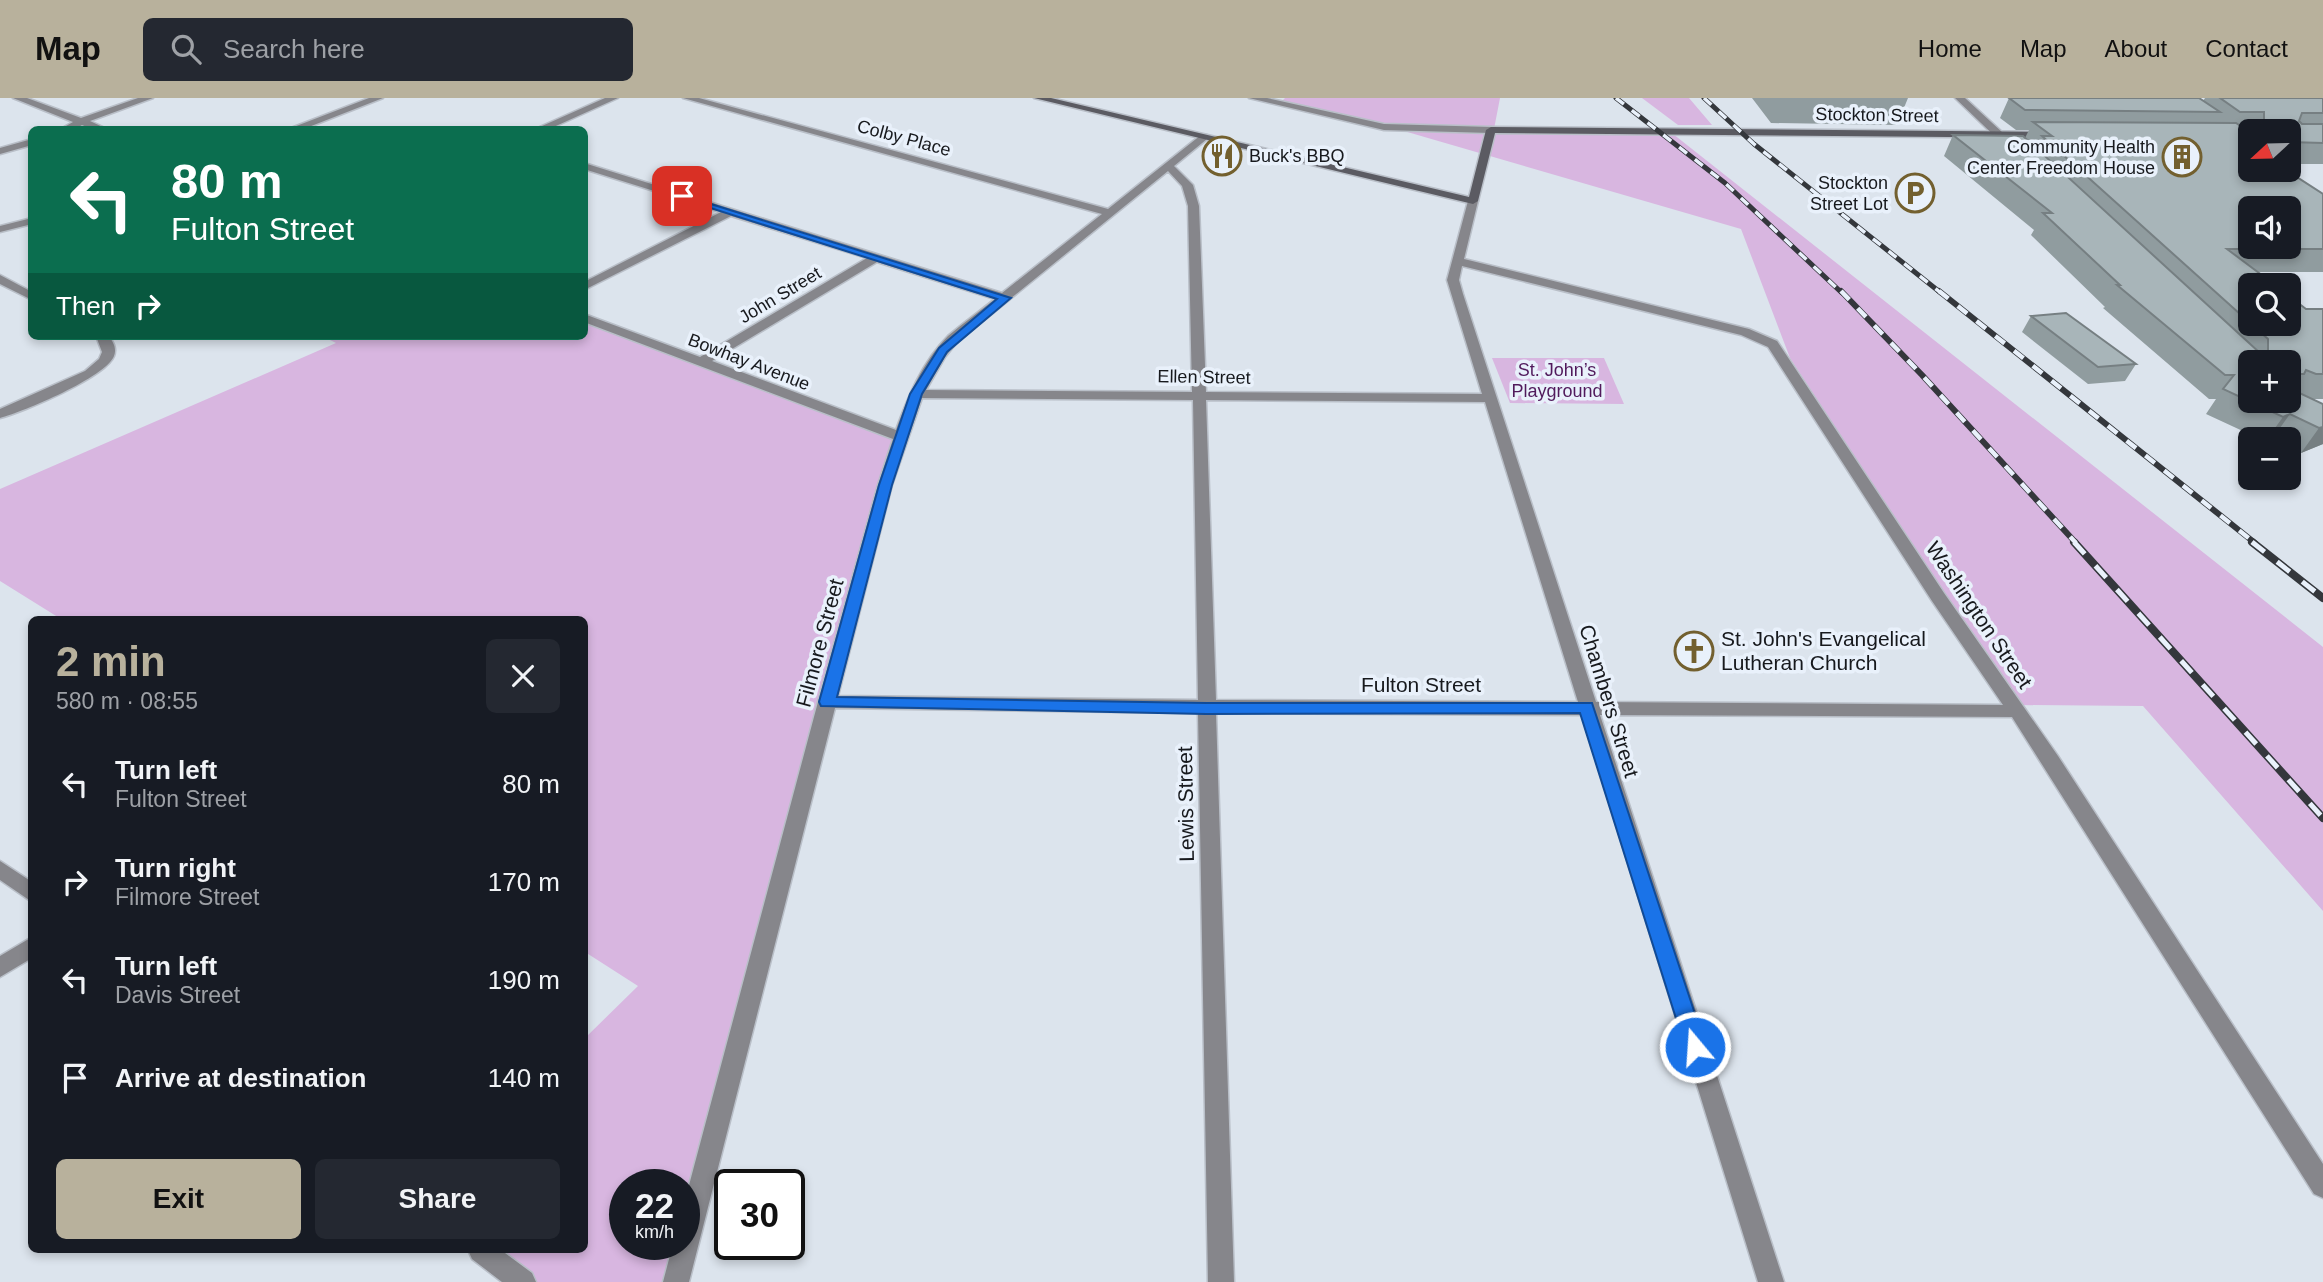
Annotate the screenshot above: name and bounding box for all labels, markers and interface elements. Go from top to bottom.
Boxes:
search box [143,18,633,81]
text: Map [35,30,101,67]
icon: search [167,30,205,68]
text: Search here [223,34,365,64]
text: Home [1918,35,1982,62]
text: Map [2020,35,2067,62]
text: About [2105,35,2167,62]
text: Contact [2205,35,2288,62]
street label: Stockton Street [1815,104,1939,126]
street label: Colby Place [855,116,953,160]
north arrow [2238,119,2301,182]
map controls [2238,119,2301,490]
restaurant icon: Buck's BBQ [1201,135,1243,177]
building icon: Community Health Center Freedom House [2161,136,2203,178]
place label: Community Health Center Freedom House [1967,137,2155,178]
place label: Buck's BBQ [1249,146,1344,166]
icon: left [56,154,147,245]
text: 80 m [171,154,283,208]
pin [652,166,712,226]
parking icon: Stockton Street Lot [1894,172,1936,214]
place label: Stockton Street Lot [1810,173,1888,214]
icon: arrive [663,177,701,215]
button: sound [2238,196,2301,259]
text: Fulton Street [171,211,354,247]
street label: John Street [735,263,825,327]
button: search [2238,273,2301,336]
icon: right [129,287,167,325]
text: Then [56,291,115,321]
street label: Bowhay Avenue [685,330,813,394]
button: + [2238,350,2301,413]
park label: St. John’s Playground [1511,360,1603,401]
street label: Ellen Street [1157,366,1251,388]
button: − [2238,427,2301,490]
street label: Washington Street [1922,537,2037,693]
street label: Filmore Street [791,576,848,710]
street label: Chambers Street [1575,622,1644,780]
place label: St. John's Evangelical Lutheran Church [1721,627,1926,674]
church icon: St. John's Evangelical Lutheran Church [1673,630,1715,672]
text: 2 min [56,638,166,685]
button: close [486,639,560,713]
street label: Fulton Street [1361,673,1481,696]
text: 580 m · 08:55 [56,688,198,714]
street label: Lewis Street [1173,746,1198,862]
text: Turn left [115,755,217,785]
icon: left [56,765,94,803]
text: 80 m [502,769,560,799]
text: Fulton Street [115,786,247,812]
text: Turn right [115,853,236,883]
icon: right [56,863,94,901]
text: 170 m [488,867,560,897]
text: Filmore Street [115,884,259,910]
text: Turn left [115,951,217,981]
icon: left [56,961,94,999]
text: 190 m [488,965,560,995]
text: Davis Street [115,982,240,1008]
position arrow [1658,1010,1732,1084]
icon: arrive [56,1059,94,1097]
text: Arrive at destination [115,1063,366,1093]
text: 140 m [488,1063,560,1093]
button: Exit [56,1159,301,1239]
button: Share [315,1159,560,1239]
speed limit sign: 30 [714,1169,805,1260]
text: 22 [635,1186,674,1225]
text: km/h [635,1222,674,1242]

